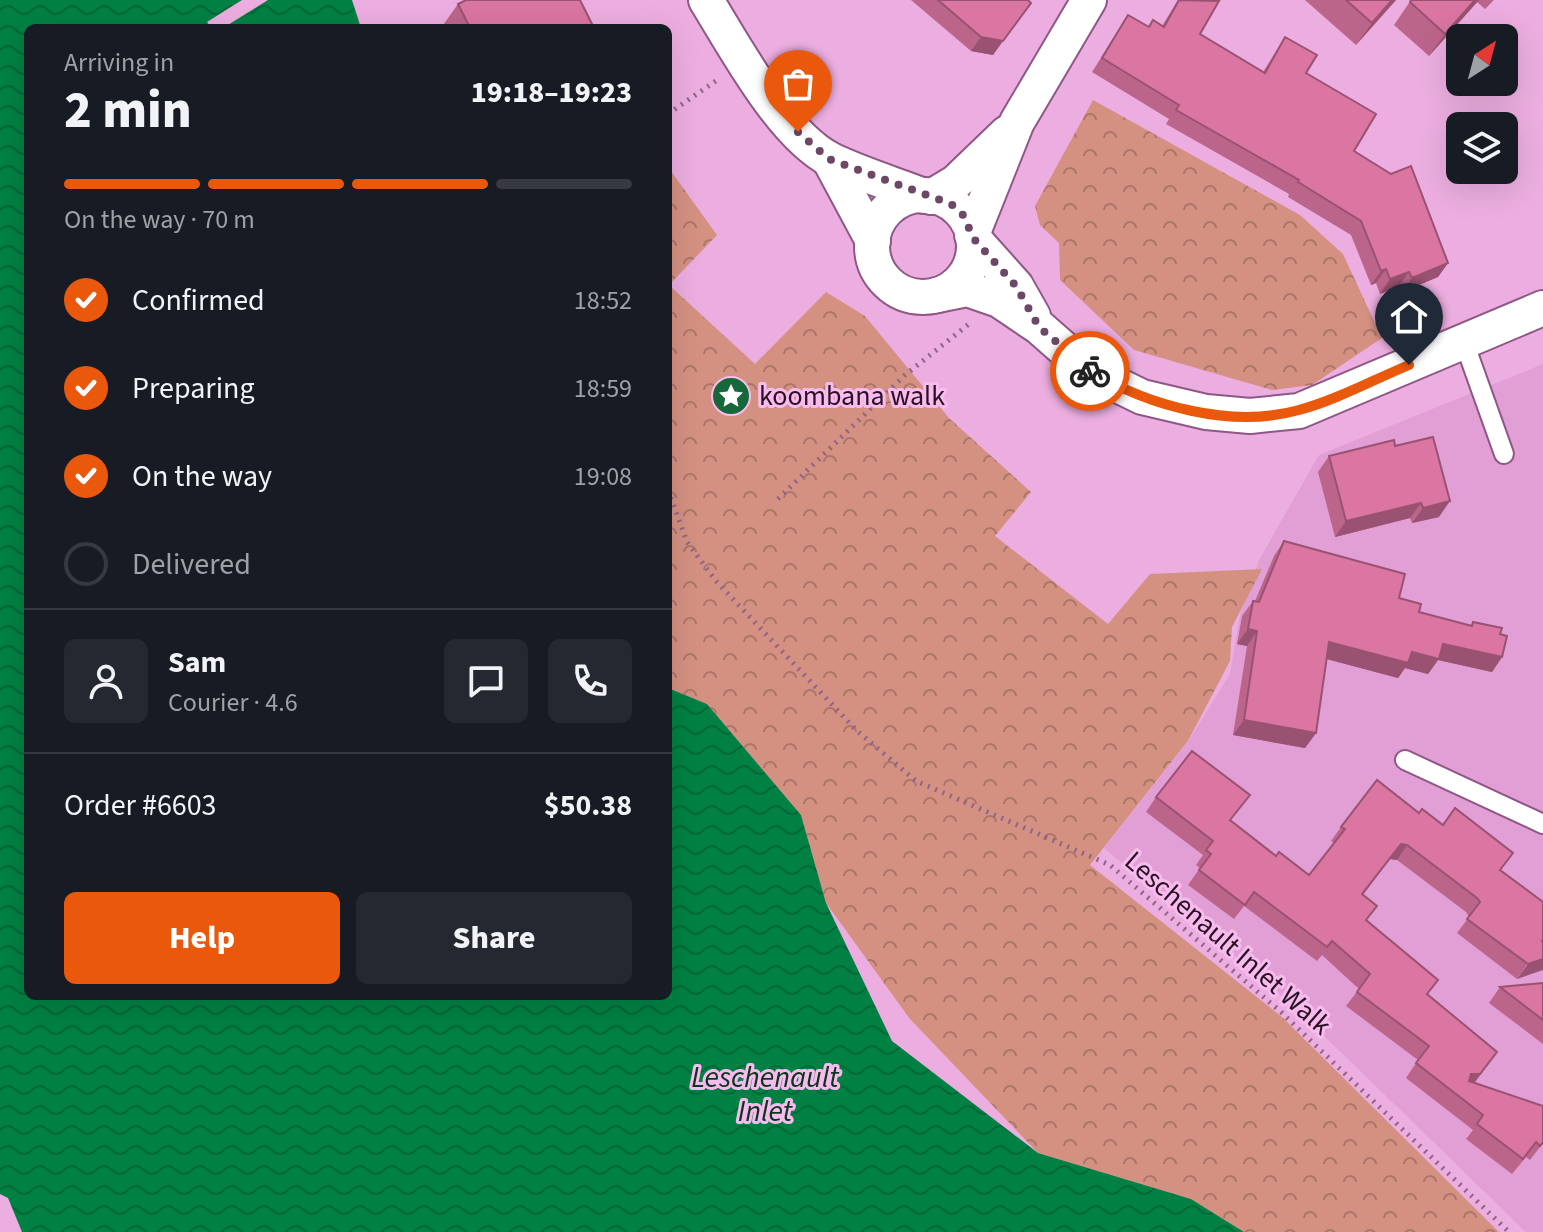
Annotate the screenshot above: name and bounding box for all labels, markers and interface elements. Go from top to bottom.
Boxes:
north arrow [1446,24,1518,96]
map controls [1446,24,1518,184]
text: Arriving in [64,44,174,81]
pin [764,50,832,132]
icon: bag [776,62,820,106]
text: 19:18–19:23 [471,71,632,114]
text: 2 min [64,74,192,148]
button: layers [1446,112,1518,184]
text: On the way · 70 m [64,201,255,238]
icon: check [64,278,108,322]
text: Confirmed [132,279,265,322]
text: 18:52 [574,282,632,319]
pin [1375,283,1443,365]
icon: home [1387,295,1431,339]
courier [1050,331,1130,411]
icon: bike [1068,349,1112,393]
icon: check [64,366,108,410]
text: Preparing [132,367,255,410]
text: 18:59 [574,370,632,407]
place icon: koombana walk [710,375,752,417]
place label: koombana walk [759,376,945,416]
icon: check [64,454,108,498]
text: On the way [132,455,272,498]
text: 19:08 [574,458,632,495]
text: Delivered [132,543,251,586]
button: person [64,639,148,723]
button: chat [444,639,528,723]
button: phone [548,639,632,723]
text: Sam [168,641,226,684]
text: Courier · 4.6 [168,684,298,721]
text: Order #6603 [64,784,217,827]
text: $50.38 [544,784,632,827]
street label: Leschenault Inlet Walk [1116,842,1340,1044]
button: Help [64,892,340,984]
button: Share [356,892,632,984]
water label: Leschenault Inlet [691,1056,840,1133]

